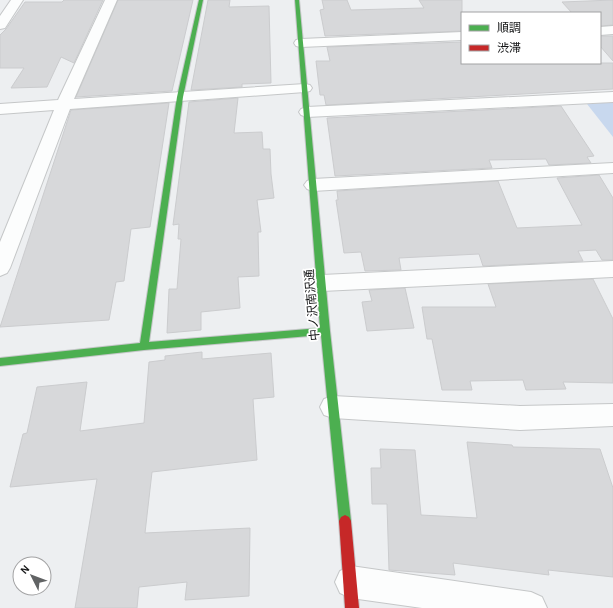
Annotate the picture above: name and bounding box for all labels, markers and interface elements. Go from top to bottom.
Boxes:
legend [461,12,601,64]
text: 順調 [497,22,521,34]
text: 渋滞 [497,42,521,54]
street label: 中ノ沢南沢通 [302,269,321,341]
north arrow [12,556,52,596]
text: N [18,563,32,576]

